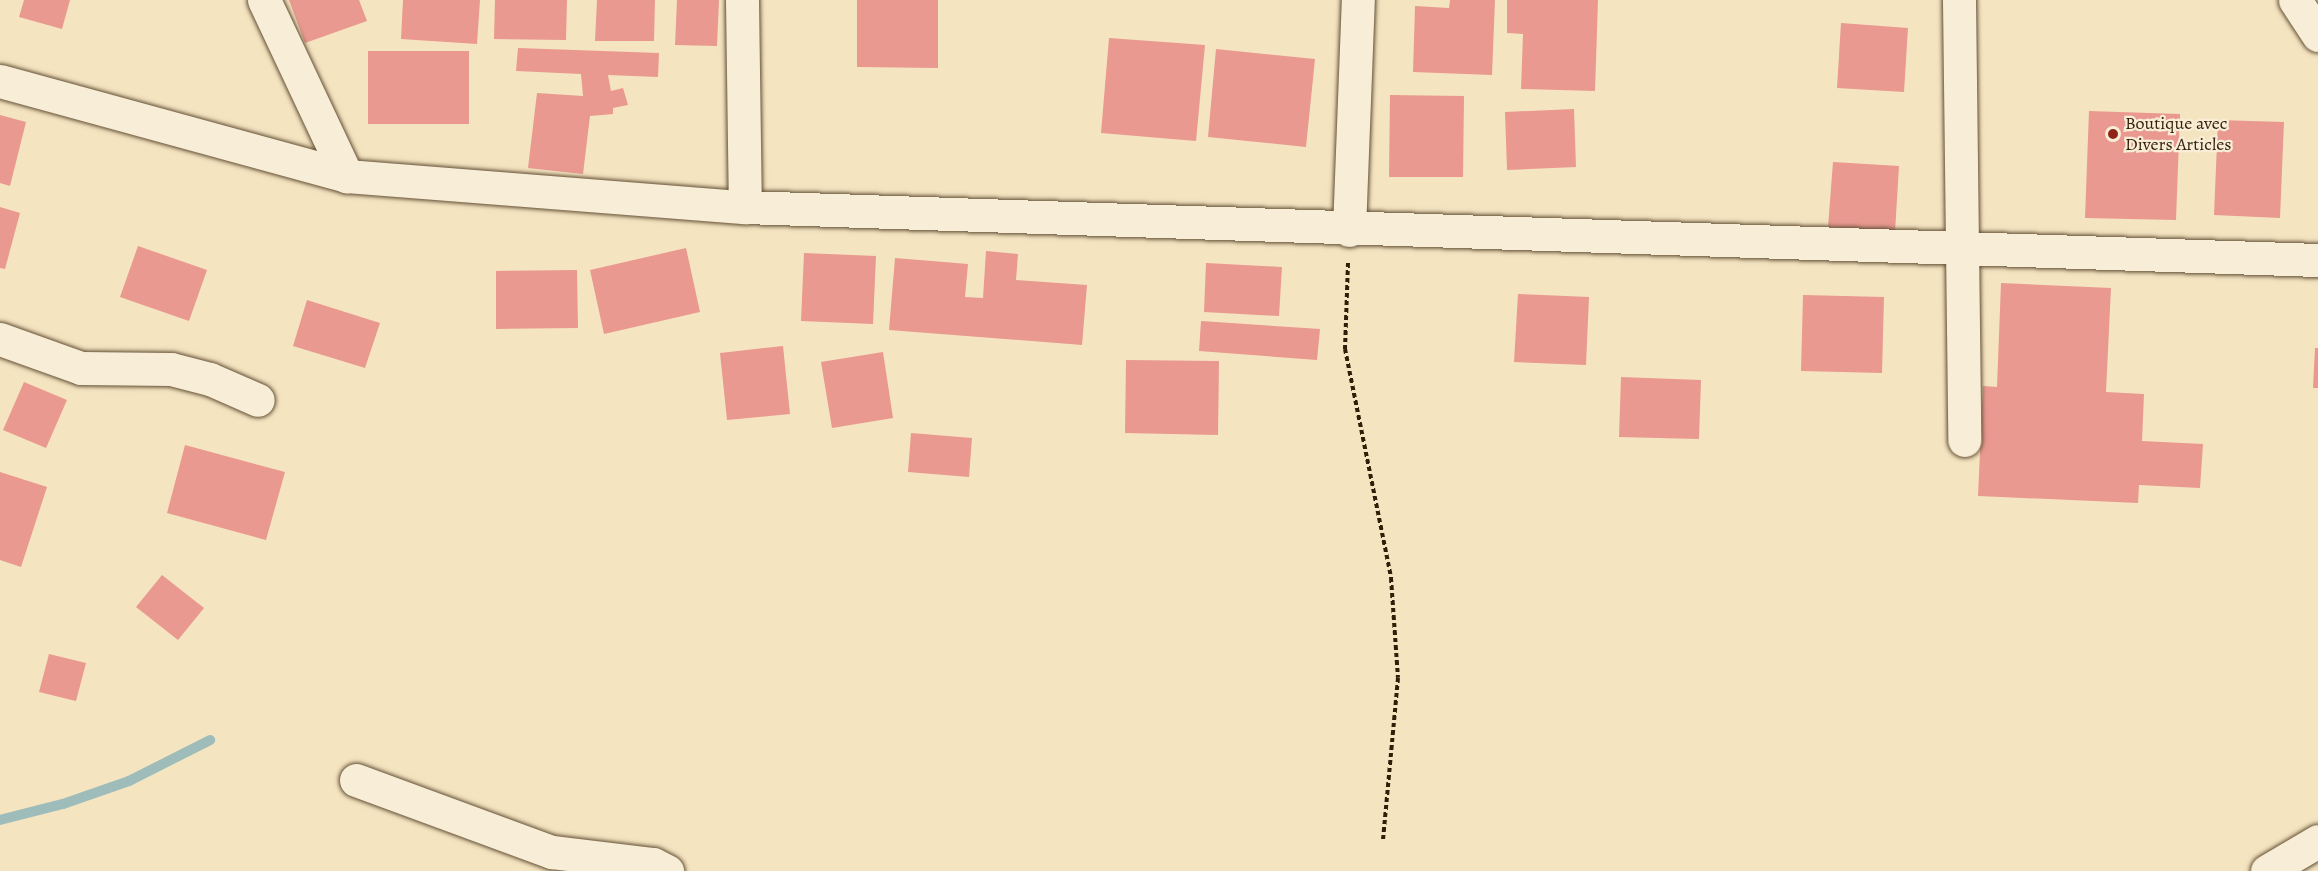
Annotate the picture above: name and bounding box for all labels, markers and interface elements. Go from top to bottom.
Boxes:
place label: Boutique avec Divers Articles [2125,113,2232,156]
marker: Boutique avec Divers Articles [2106,127,2120,141]

